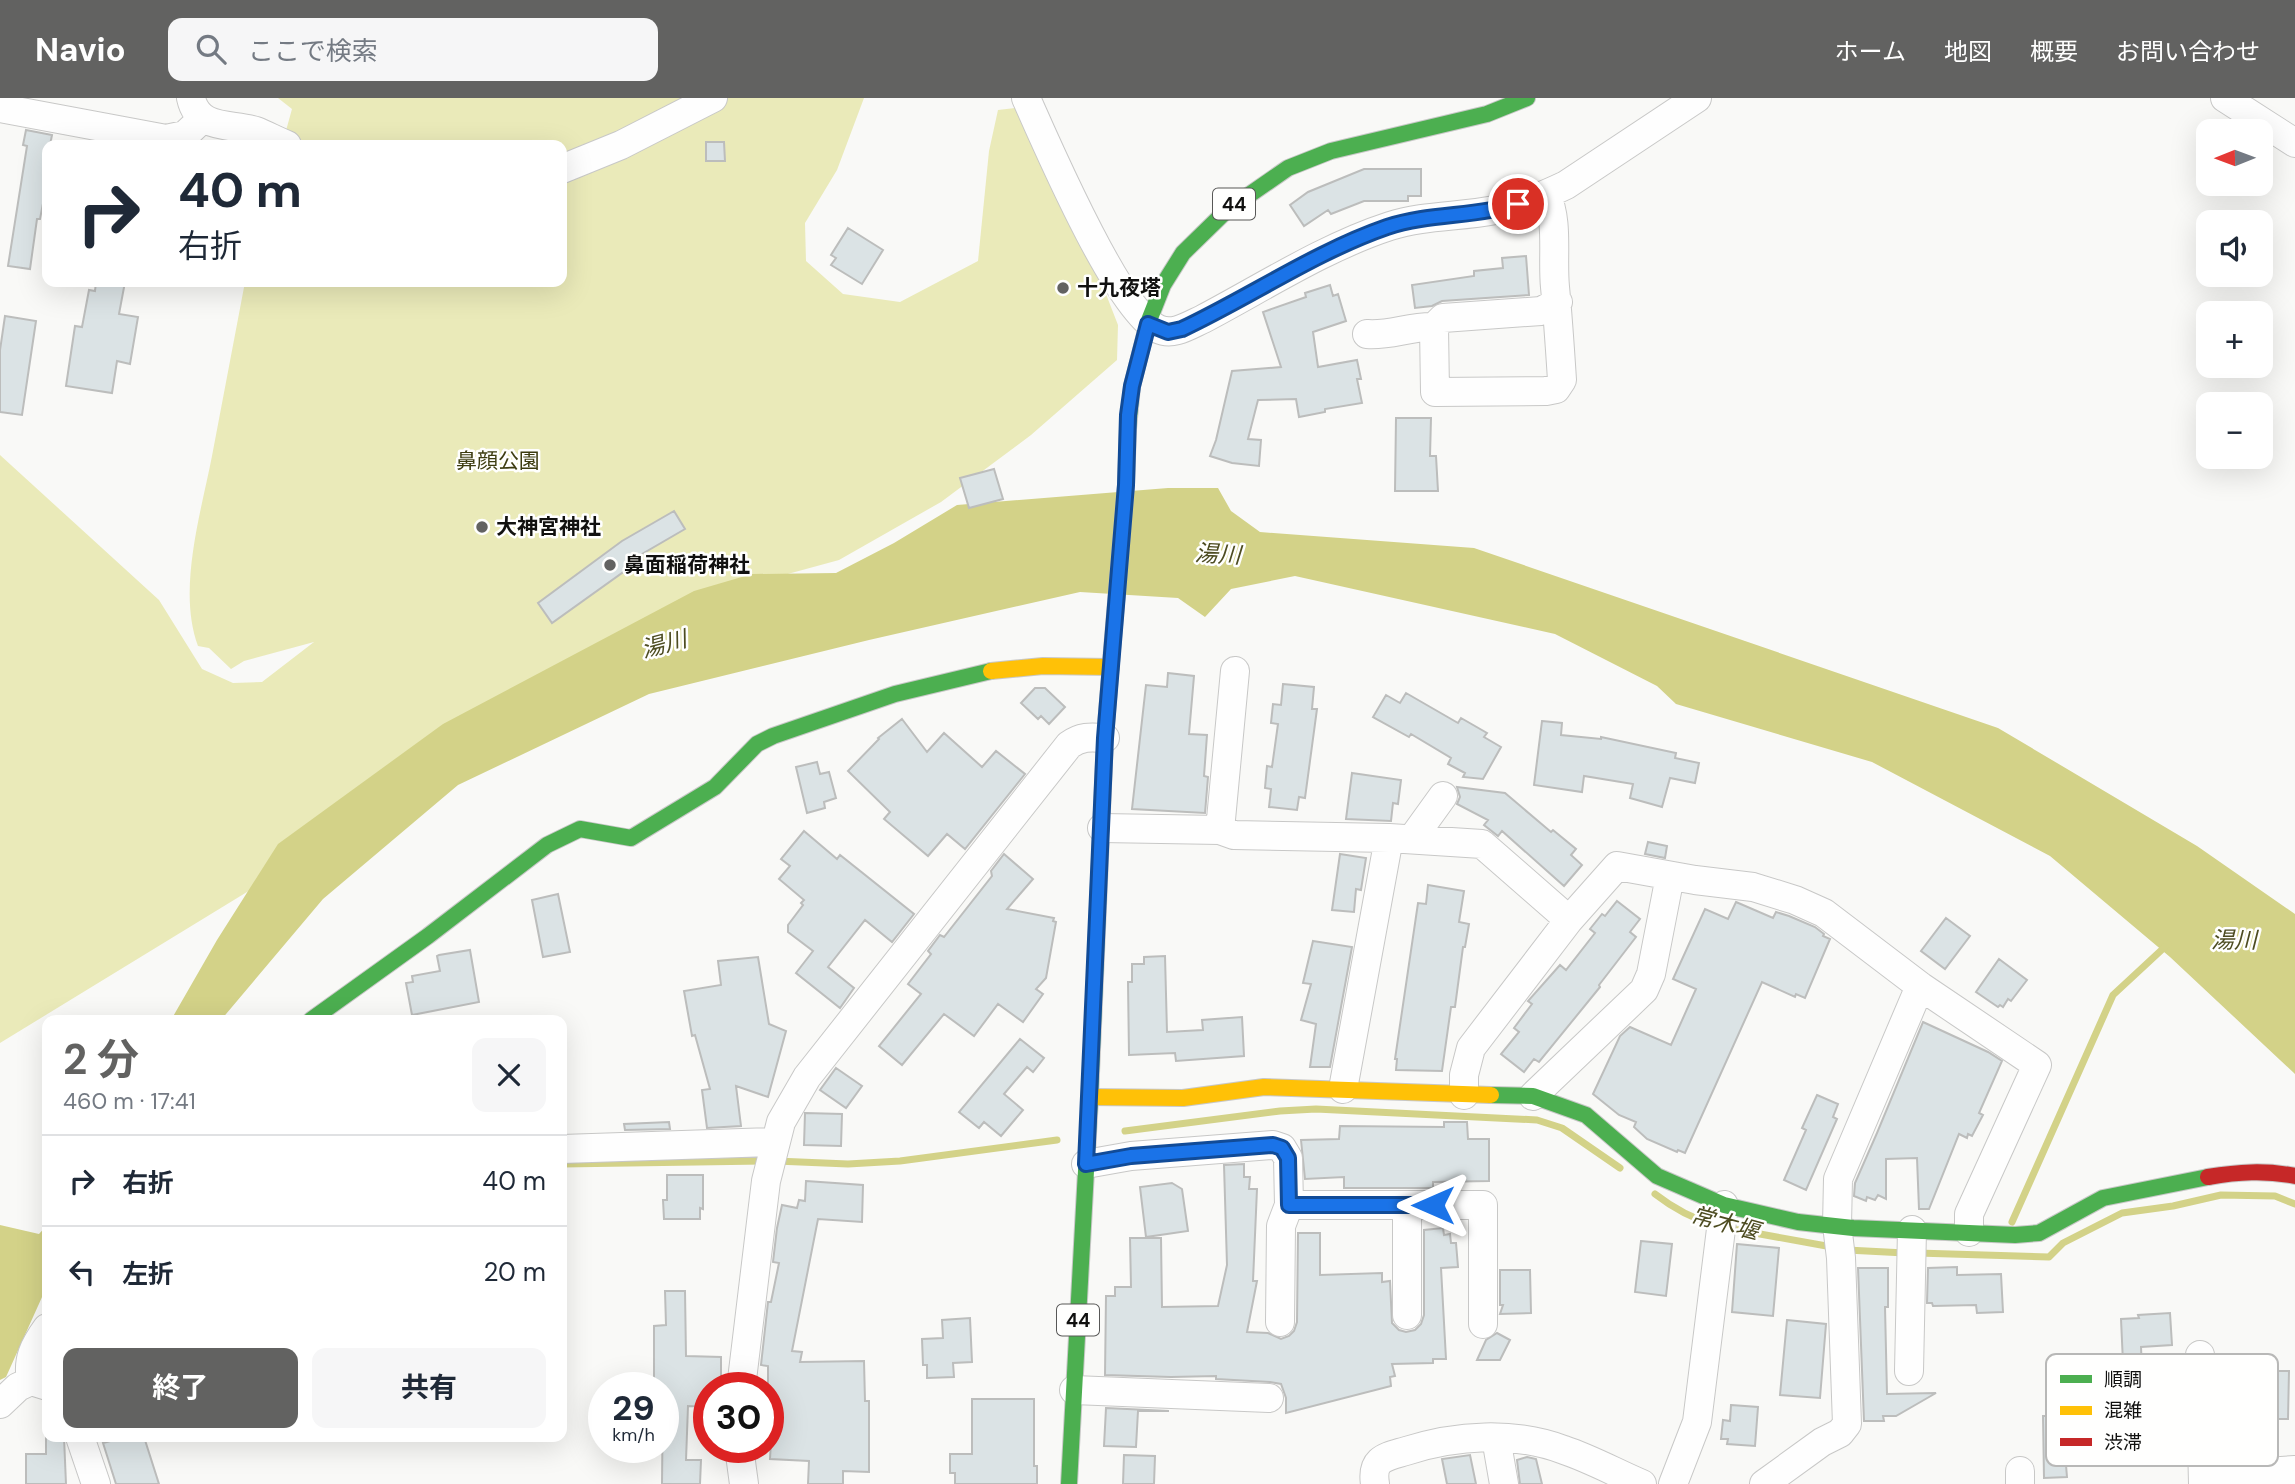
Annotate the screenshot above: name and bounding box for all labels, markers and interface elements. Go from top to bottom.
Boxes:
search box [168,18,658,81]
text: Navio [35,28,126,71]
icon: search [192,30,230,68]
text: ここで検索 [248,34,378,68]
text: ホーム [1835,36,1906,67]
text: 地図 [1944,36,1992,67]
text: 概要 [2030,36,2078,67]
text: お問い合わせ [2116,36,2260,67]
north arrow [2196,119,2273,196]
map controls [2196,119,2273,469]
text: 40 m [178,158,302,222]
icon: right [63,168,154,259]
pin [1488,174,1548,234]
icon: arrive [1499,185,1537,223]
road number: 44 [1213,188,1255,220]
button: sound [2196,210,2273,287]
text: 右折 [178,225,242,267]
place label: 十九夜塔 [1077,274,1161,302]
marker: 十九夜塔 [1055,280,1071,296]
button: + [2196,301,2273,378]
button: − [2196,392,2273,469]
park label: 鼻顔公園 [456,447,540,475]
place label: 大神宮神社 [496,513,601,541]
marker: 大神宮神社 [474,519,490,535]
water label: 湯川 [1194,538,1245,570]
place label: 鼻面稲荷神社 [624,551,750,579]
marker: 鼻面稲荷神社 [602,557,618,573]
water label: 湯川 [638,623,693,664]
water label: 湯川 [2211,925,2260,955]
text: 2 分 [63,1032,139,1087]
button: close [472,1038,546,1112]
text: 460 m · 17:41 [63,1086,196,1116]
icon: right [63,1162,101,1200]
text: 40 m [482,1164,546,1198]
text: 右折 [122,1166,174,1200]
position arrow [1396,1168,1470,1242]
water label: 常木堰 [1688,1200,1766,1247]
icon: left [63,1253,101,1291]
text: 20 m [483,1255,546,1289]
text: 左折 [122,1257,174,1291]
road number: 44 [1057,1304,1099,1336]
button: 終了 [63,1348,298,1428]
button: 共有 [312,1348,546,1428]
legend [2046,1354,2278,1466]
text: 順調 [2104,1367,2142,1392]
speed limit sign: 30 [693,1372,784,1463]
text: 29 [612,1385,655,1431]
text: 混雑 [2104,1398,2142,1423]
text: km/h [612,1423,655,1447]
text: 渋滞 [2104,1430,2142,1455]

